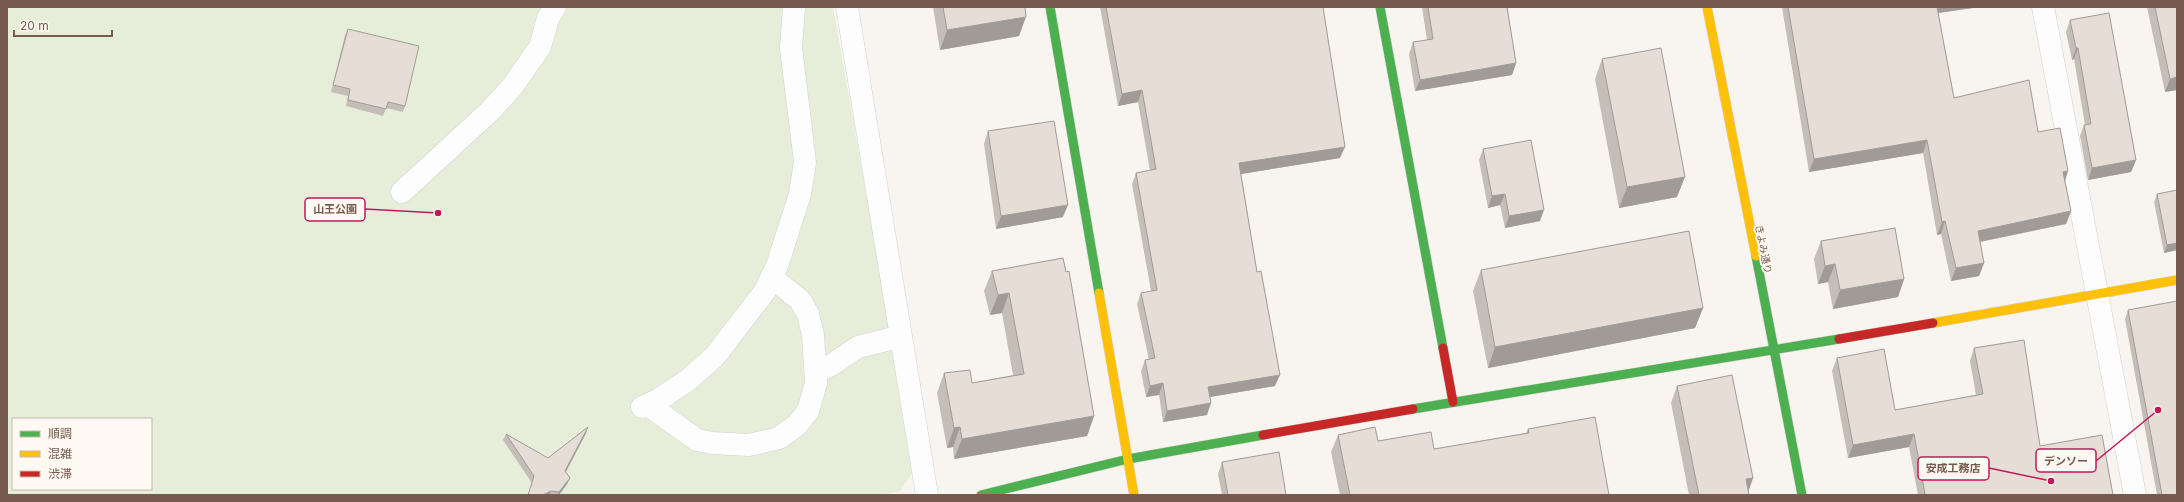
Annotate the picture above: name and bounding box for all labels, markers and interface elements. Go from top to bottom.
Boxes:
scale bar [14,12,112,38]
text: 20 m [20,18,49,33]
callout: 山王公園 [305,198,365,221]
text: 山王公園 [313,202,357,216]
street label: きよみ通り [1753,223,1775,275]
legend [12,418,152,490]
text: 順調 [48,426,72,441]
text: 混雑 [48,446,72,461]
callout: デンソー [2036,449,2096,472]
text: デンソー [2044,454,2088,468]
callout: 安成工務店 [1918,457,1989,480]
text: 安成工務店 [1926,461,1981,475]
text: 渋滞 [48,466,72,481]

